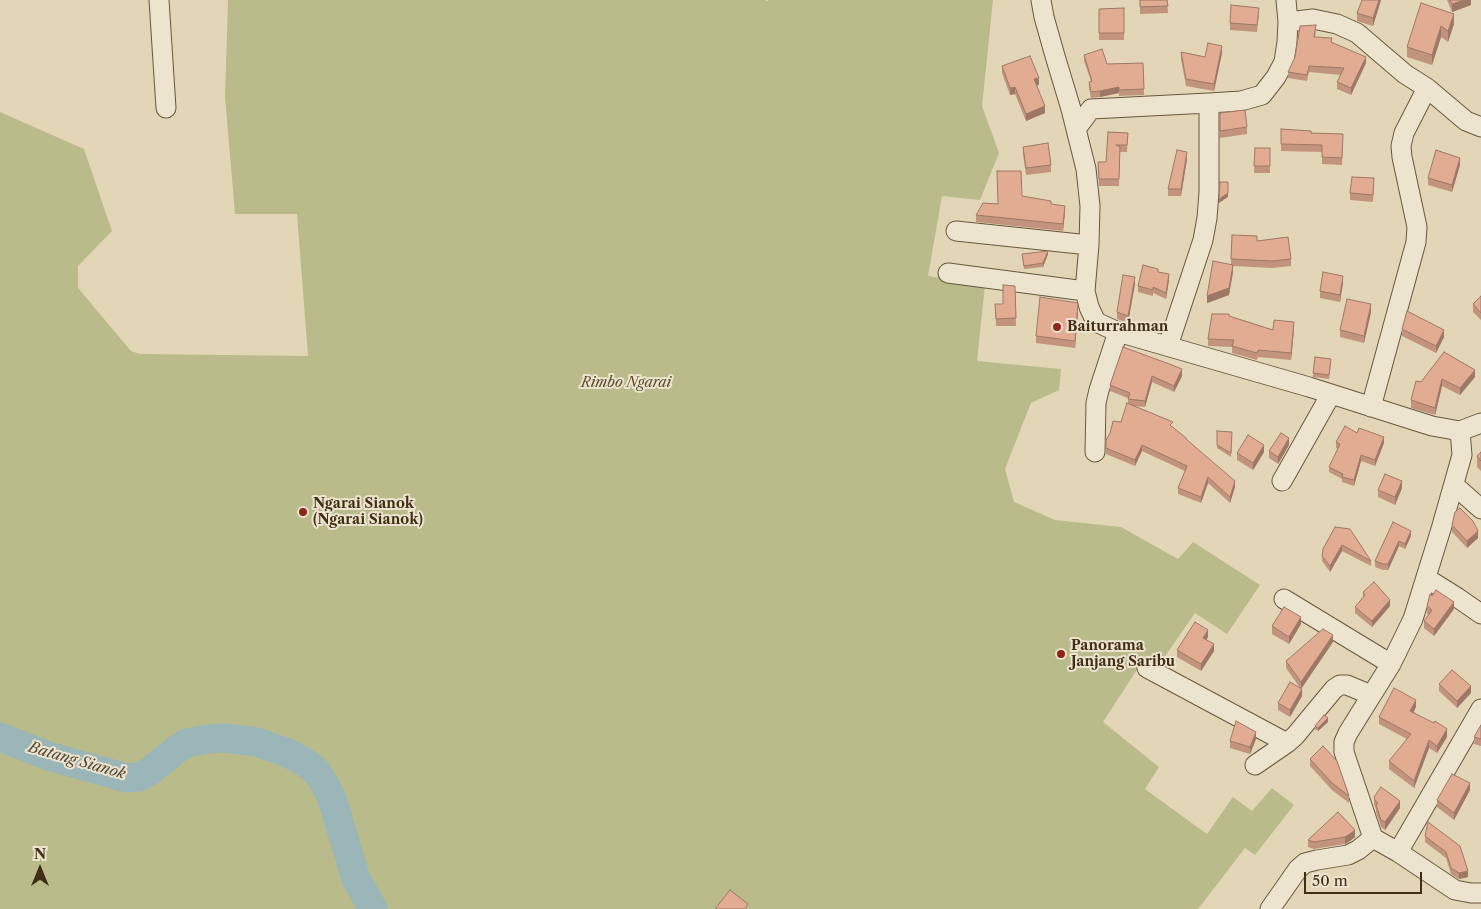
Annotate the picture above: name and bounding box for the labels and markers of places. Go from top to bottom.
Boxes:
place label: Baiturrahman [1067,319,1168,335]
marker: Baiturrahman [1051,321,1063,333]
place label: Ngarai Sianok (Ngarai Sianok) [313,496,423,528]
marker: Ngarai Sianok (Ngarai Sianok) [297,506,309,518]
place label: Panorama Janjang Saribu [1071,638,1175,670]
marker: Panorama Janjang Saribu [1055,648,1067,660]

